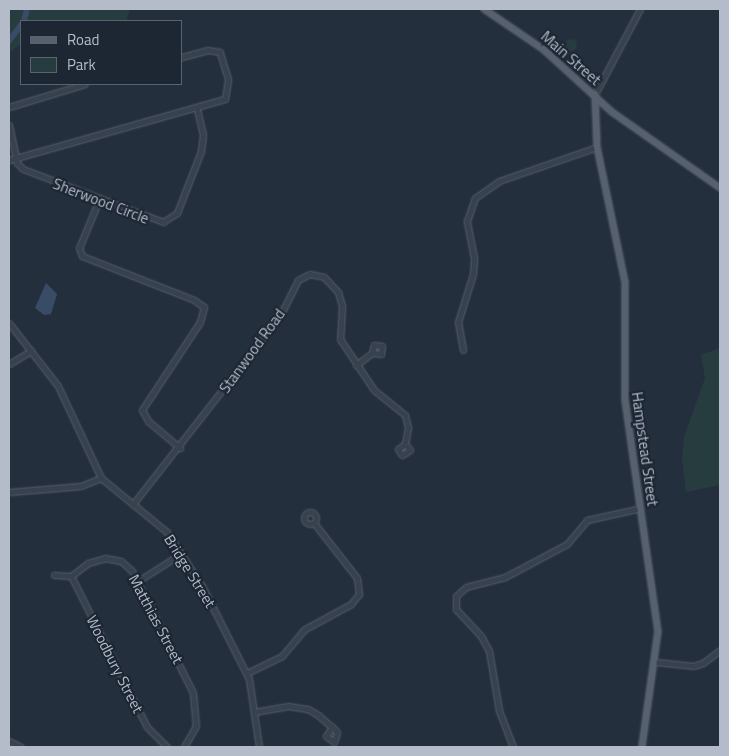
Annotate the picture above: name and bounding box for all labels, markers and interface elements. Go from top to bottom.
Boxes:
legend [20,20,182,85]
street label: Main Street [537,27,605,89]
text: Road [67,28,99,51]
text: Park [67,53,96,76]
street label: Sherwood Circle [50,174,152,228]
street label: Stanwood Road [215,305,289,397]
street label: Hampstead Street [628,391,662,507]
street label: Bridge Street [160,531,220,611]
street label: Matthias Street [125,571,187,667]
street label: Woodbury Street [83,612,147,716]

